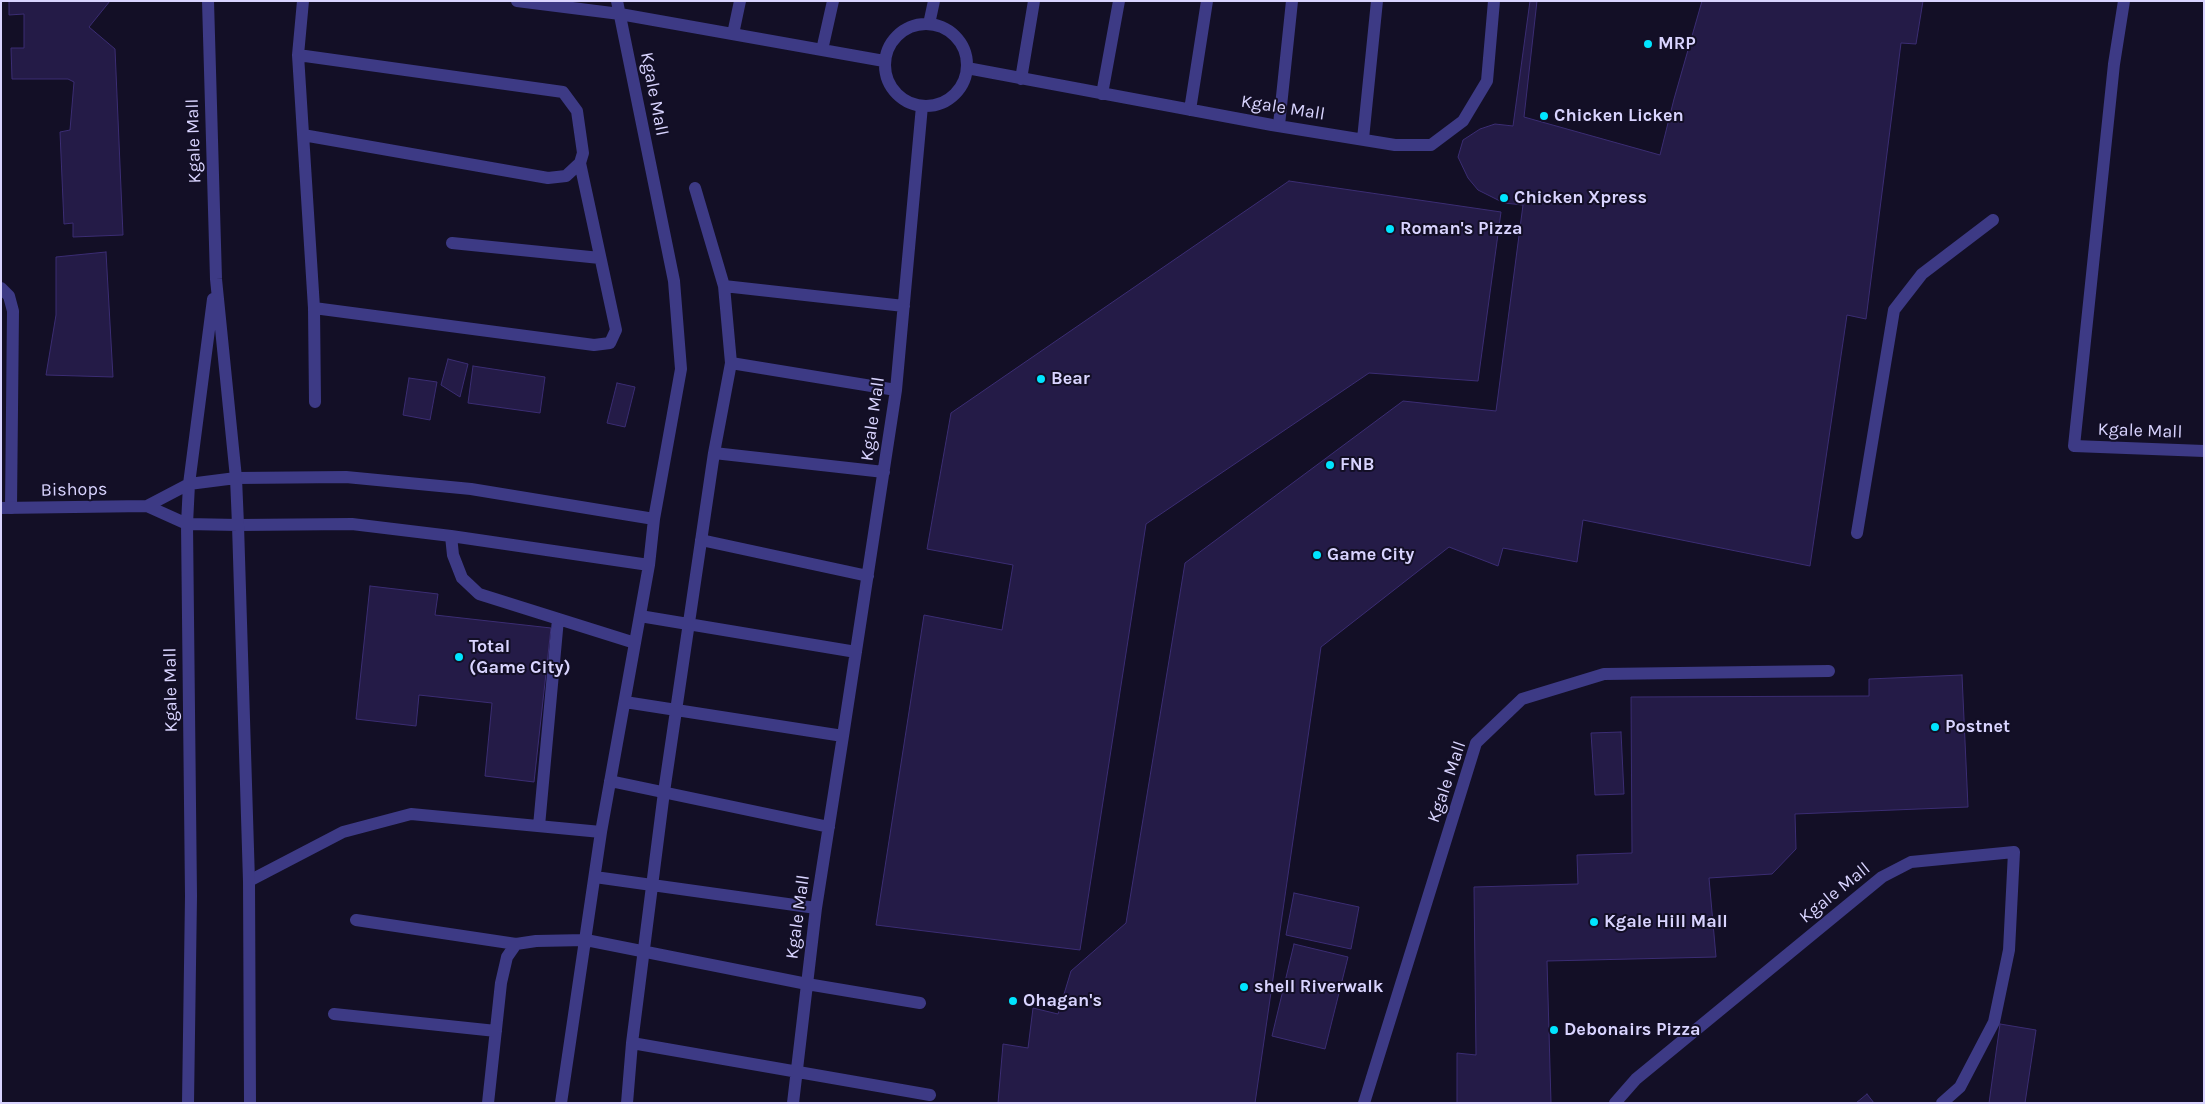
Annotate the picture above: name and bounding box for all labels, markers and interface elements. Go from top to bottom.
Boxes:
place label: MRP [1658,33,1696,55]
marker: MRP [1642,38,1654,50]
street label: Kgale Mall [635,50,673,138]
street label: Kgale Mall [1239,91,1327,125]
street label: Kgale Mall [182,98,206,184]
place label: Chicken Licken [1554,105,1684,127]
marker: Chicken Licken [1538,110,1550,122]
place label: Chicken Xpress [1514,187,1647,209]
marker: Chicken Xpress [1498,192,1510,204]
place label: Roman's Pizza [1400,218,1523,240]
marker: Roman's Pizza [1384,223,1396,235]
place label: Bear [1051,368,1090,390]
marker: Bear [1035,373,1047,385]
street label: Kgale Mall [856,376,890,462]
street label: Kgale Mall [2097,419,2183,443]
place label: FNB [1340,454,1374,476]
marker: FNB [1324,459,1336,471]
street label: Bishops [40,479,108,501]
place label: Game City [1327,544,1414,566]
marker: Game City [1311,549,1323,561]
place label: Total (Game City) [469,636,571,679]
street label: Kgale Mall [159,647,183,733]
marker: Total (Game City) [453,651,465,663]
place label: Postnet [1945,716,2010,738]
marker: Postnet [1929,721,1941,733]
street label: Kgale Mall [1423,738,1471,826]
street label: Kgale Mall [1795,858,1875,928]
street label: Kgale Mall [781,874,815,960]
place label: Kgale Hill Mall [1604,911,1728,933]
marker: Kgale Hill Mall [1588,916,1600,928]
place label: shell Riverwalk [1254,976,1384,998]
marker: shell Riverwalk [1238,981,1250,993]
place label: Ohagan's [1023,990,1102,1012]
marker: Ohagan's [1007,995,1019,1007]
place label: Debonairs Pizza [1564,1019,1701,1041]
marker: Debonairs Pizza [1548,1024,1560,1036]

